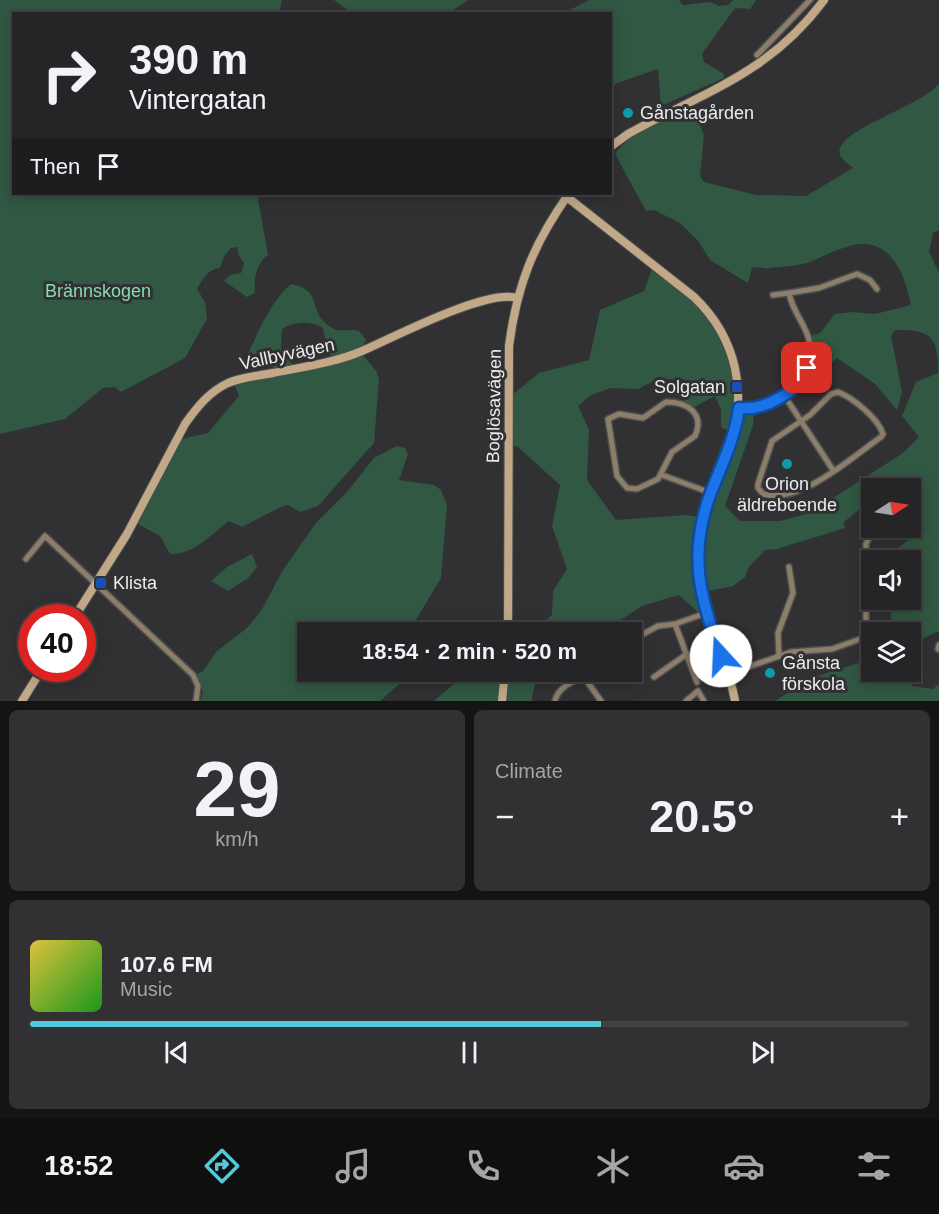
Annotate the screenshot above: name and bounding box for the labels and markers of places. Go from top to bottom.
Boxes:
place label: Gånstagården [640,103,754,123]
marker: Gånstagården [621,106,635,120]
pin [781,342,832,393]
place label: Solgatan [654,377,725,397]
marker: Solgatan [730,380,744,394]
marker: Orion äldreboende [780,457,794,471]
place label: Orion äldreboende [737,474,837,515]
place label: Klista [113,573,158,593]
marker: Klista [94,576,108,590]
place label: Gånsta förskola [782,653,846,694]
marker: Gånsta förskola [763,666,777,680]

